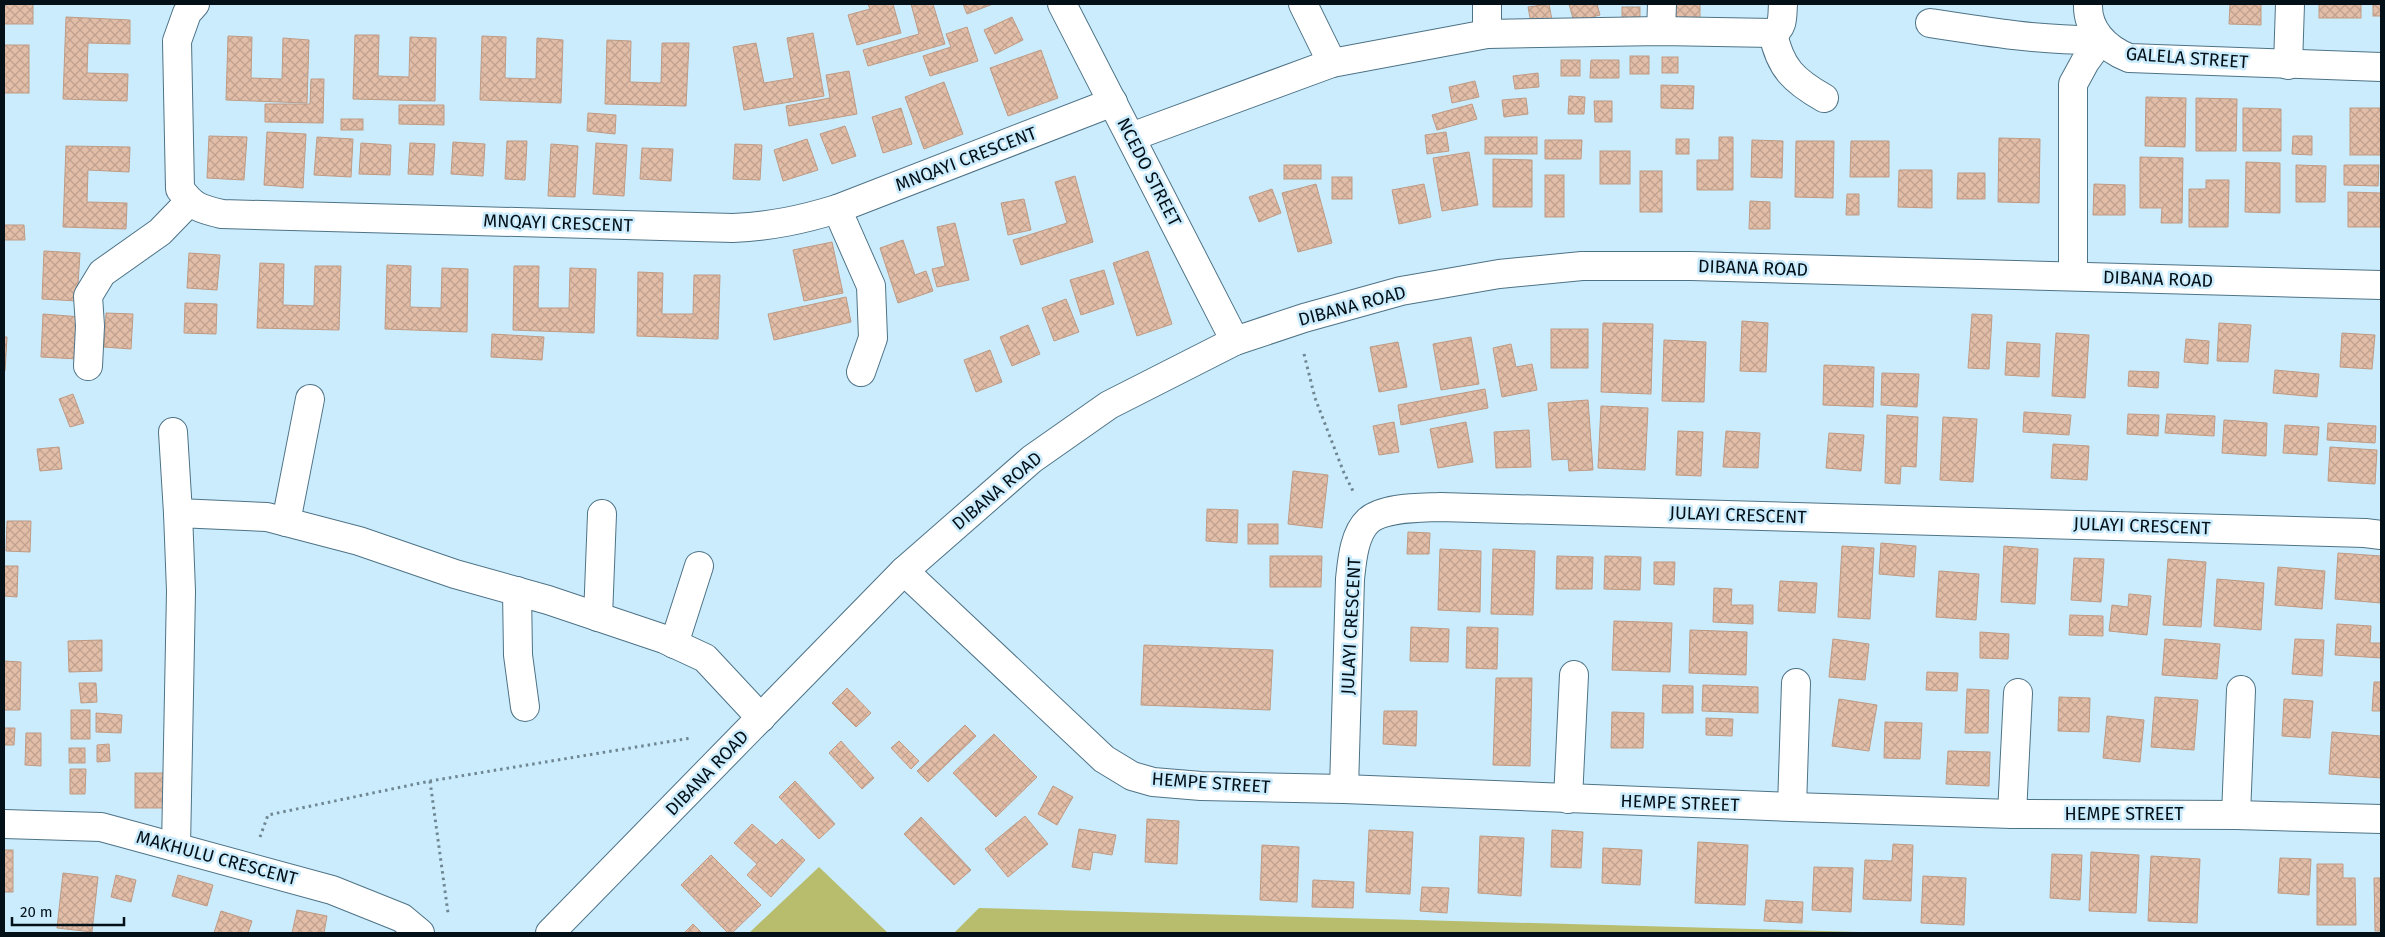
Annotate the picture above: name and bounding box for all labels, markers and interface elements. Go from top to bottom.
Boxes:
street label: GALELA STREET [2125,43,2250,73]
street label: NCEDO STREET [1112,114,1186,231]
street label: MNQAYI CRESCENT [892,122,1040,196]
street label: MNQAYI CRESCENT [483,209,634,237]
street label: DIBANA ROAD [1697,255,1809,281]
street label: DIBANA ROAD [2102,266,2214,292]
street label: DIBANA ROAD [1296,281,1408,331]
street label: DIBANA ROAD [948,447,1046,535]
street label: JULAYI CRESCENT [1669,502,1808,528]
street label: JULAYI CRESCENT [2073,513,2212,539]
street label: JULAYI CRESCENT [1336,556,1366,695]
street label: DIBANA ROAD [661,726,753,820]
street label: HEMPE STREET [1151,768,1272,798]
street label: HEMPE STREET [1620,790,1740,816]
street label: HEMPE STREET [2065,803,2184,825]
street label: MAKHULU CRESCENT [134,826,301,890]
scale bar [12,894,125,926]
text: 20 m [20,903,53,921]

